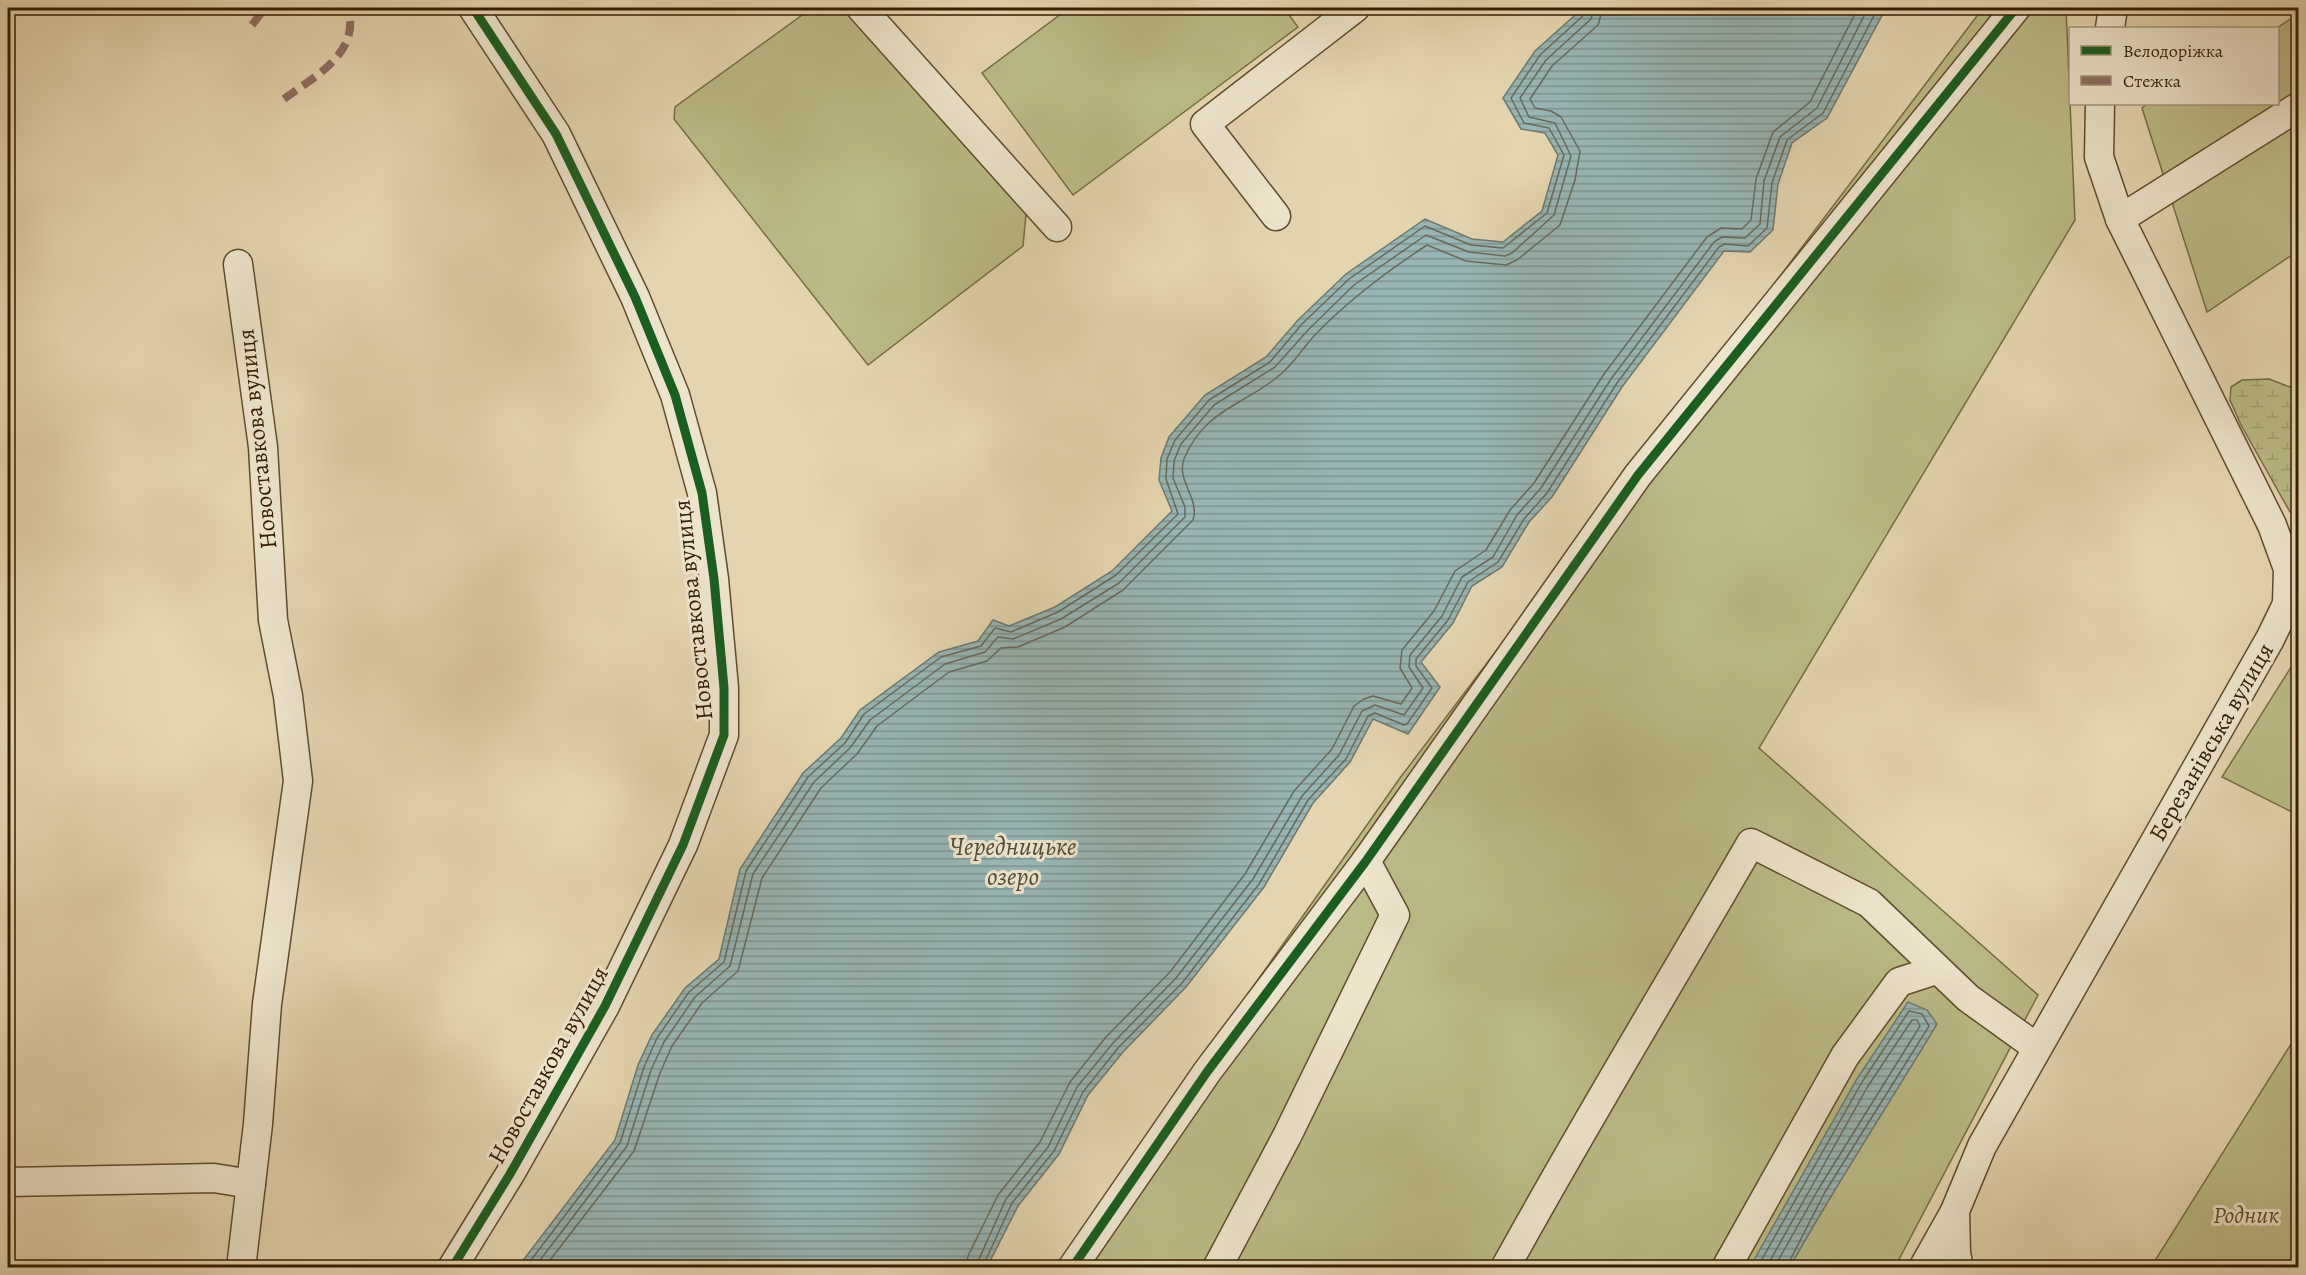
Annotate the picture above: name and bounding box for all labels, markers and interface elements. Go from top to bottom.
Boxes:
legend [2069,27,2279,105]
text: Велодоріжка [2123,39,2224,63]
text: Стежка [2123,69,2182,93]
street label: Новоставкова вулиця [230,327,284,551]
street label: Новоставкова вулиця [666,498,720,722]
street label: Березанівська вулиця [2141,637,2281,847]
water label: Чередницьке озеро [950,829,1076,894]
street label: Новоставкова вулиця [480,960,616,1170]
park label: Родник [2213,1199,2279,1231]

